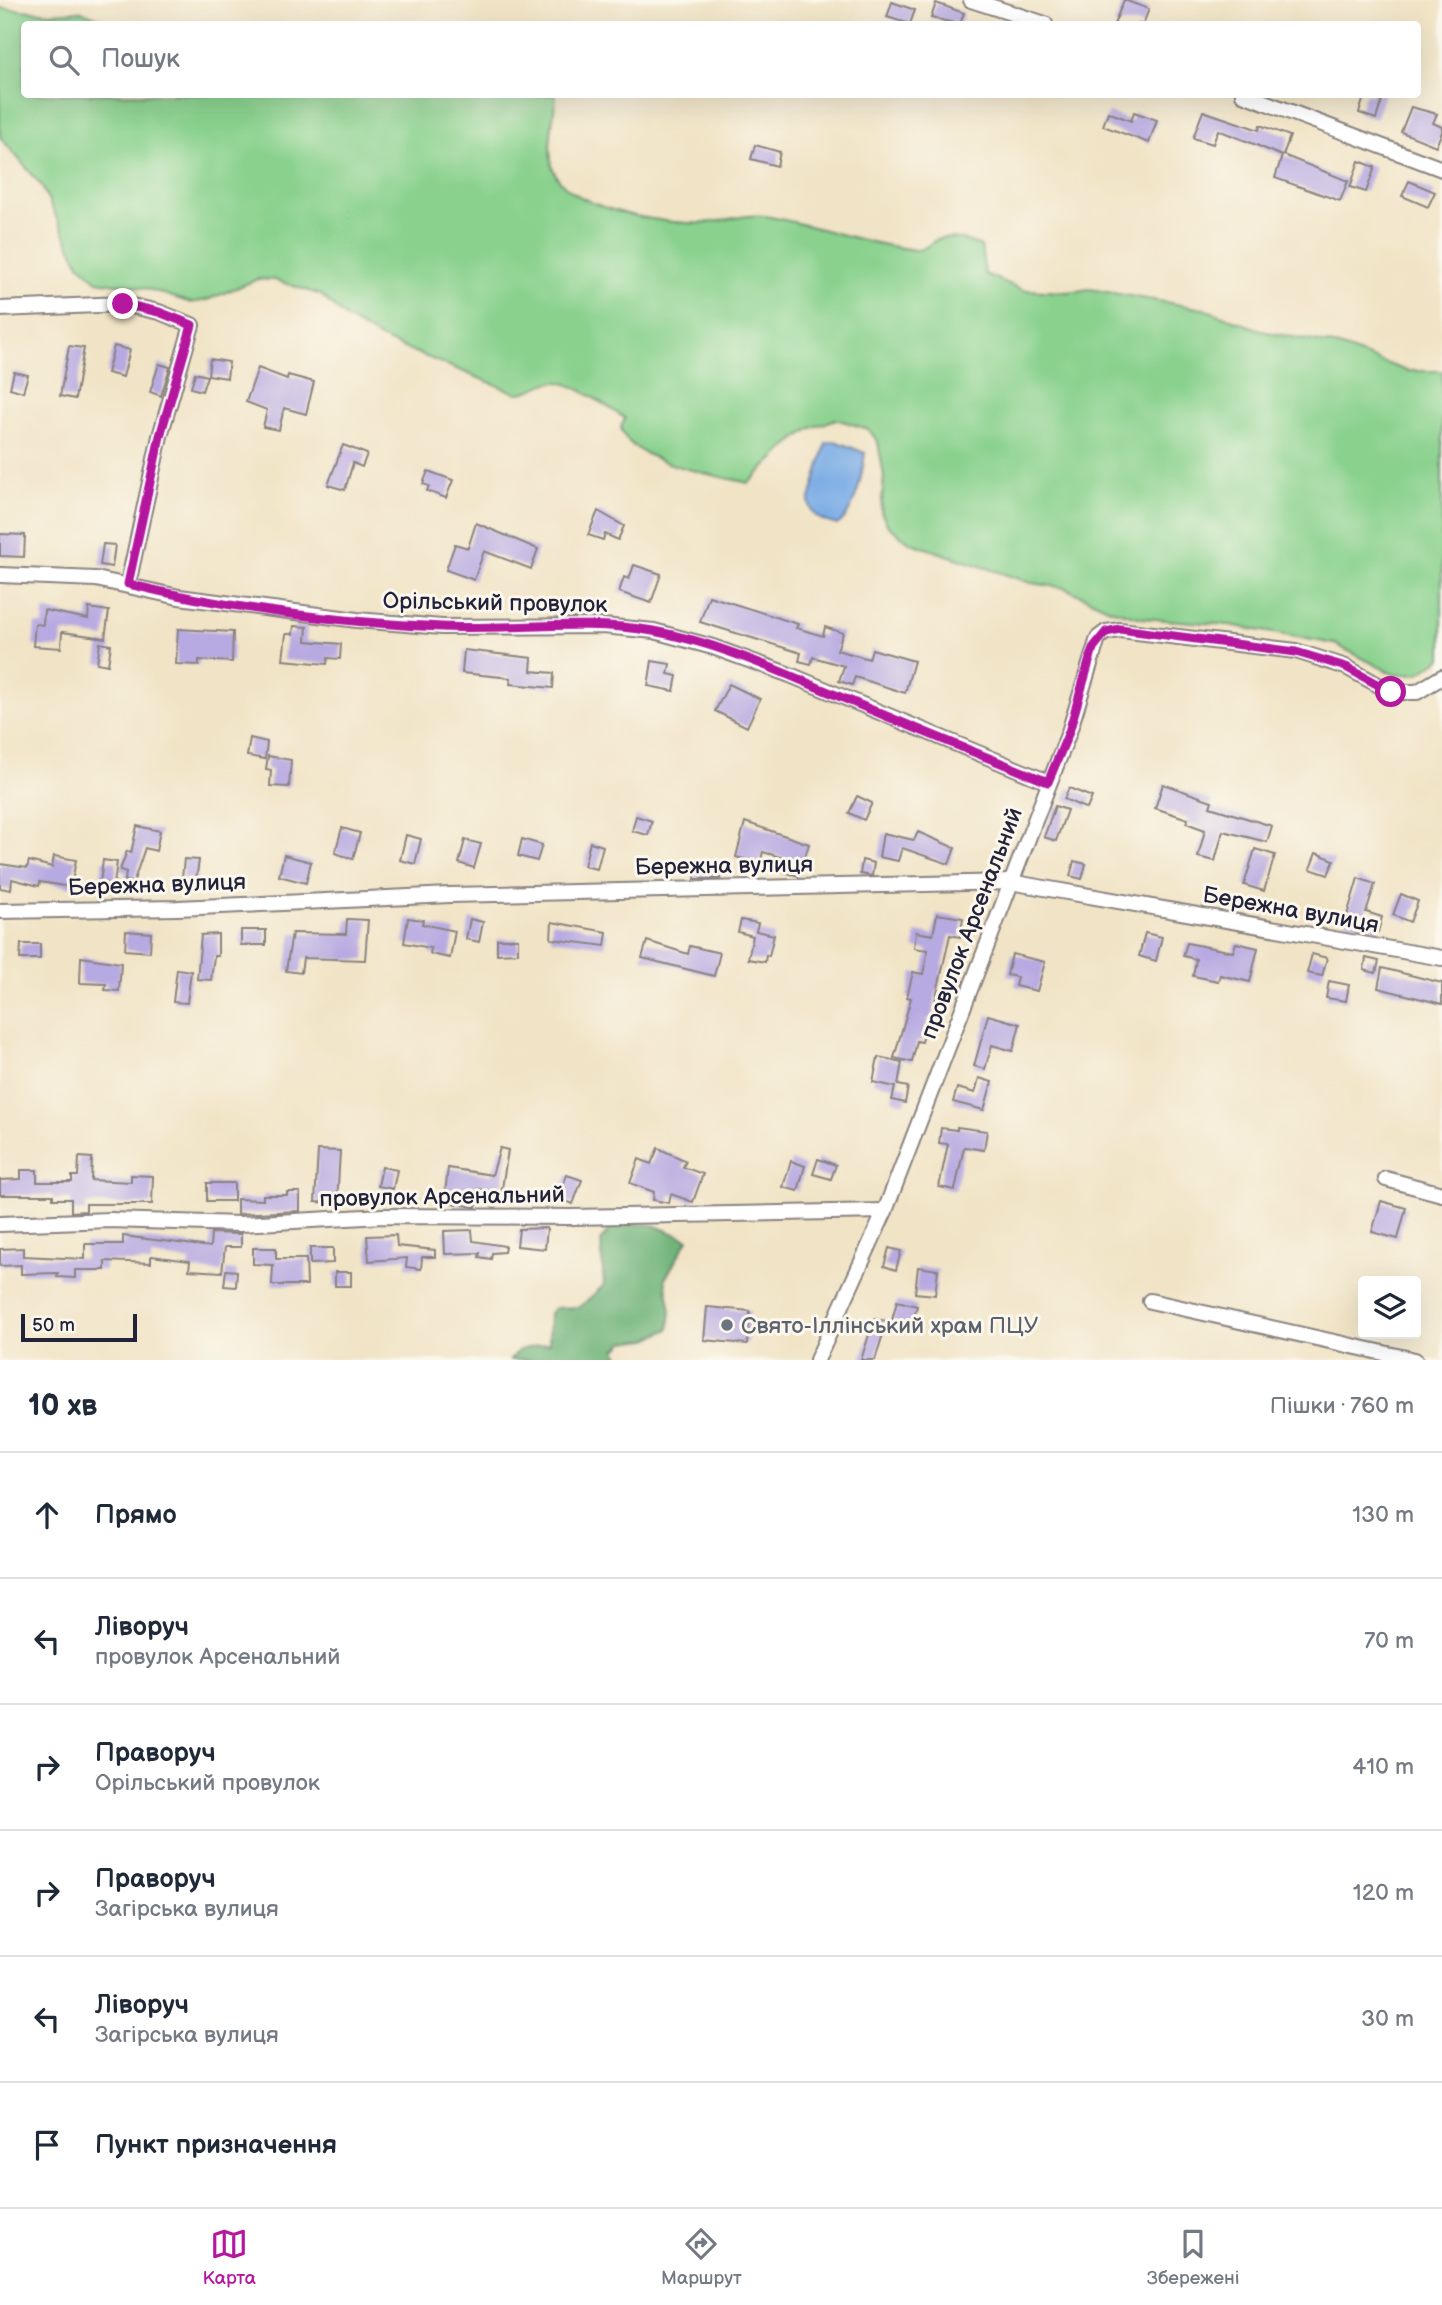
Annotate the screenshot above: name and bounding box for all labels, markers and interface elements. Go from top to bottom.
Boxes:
search box [21,21,1421,98]
icon: search [45,41,83,79]
text: Пошук [101,44,180,75]
route end [107,288,138,319]
street label: Орільський провулок [382,587,608,619]
route start [1375,676,1406,707]
street label: провулок Арсенальний [915,804,1029,1043]
street label: Бережна вулиця [635,850,813,882]
street label: Бережна вулиця [67,868,247,902]
street label: Бережна вулиця [1201,881,1381,939]
street label: провулок Арсенальний [319,1181,565,1213]
map controls [1358,1276,1421,1339]
button: layers [1358,1276,1421,1339]
scale bar [21,1311,136,1343]
place label: Свято-Іллінський храм ПЦУ [741,1312,1039,1340]
text: 50 m [32,1314,75,1337]
marker: Свято-Іллінський храм ПЦУ [719,1317,735,1333]
text: 10 хв [28,1388,97,1424]
text: Пішки · 760 m [1270,1392,1414,1420]
icon: ahead [28,1496,66,1534]
text: Прямо [95,1500,177,1531]
text: 130 m [1352,1501,1414,1529]
text: Ліворуч [95,1612,189,1643]
icon: left [28,1622,66,1660]
text: 70 m [1364,1627,1414,1655]
text: провулок Арсенальний [95,1643,341,1671]
text: Праворуч [95,1738,216,1769]
icon: right [28,1748,66,1786]
text: 410 m [1352,1753,1414,1781]
text: Орільський провулок [95,1769,320,1797]
text: Праворуч [95,1864,216,1895]
icon: right [28,1874,66,1912]
text: 120 m [1353,1879,1414,1907]
text: Загірська вулиця [95,1895,279,1923]
text: Ліворуч [95,1990,189,2021]
icon: left [28,2000,66,2038]
text: 30 m [1361,2005,1414,2033]
text: Загірська вулиця [95,2021,279,2049]
icon: arrive [28,2126,66,2164]
text: Пункт призначення [95,2130,337,2161]
tab: Карта [203,2225,256,2290]
tab: Маршрут [661,2225,742,2290]
tab: Збережені [1147,2225,1239,2290]

